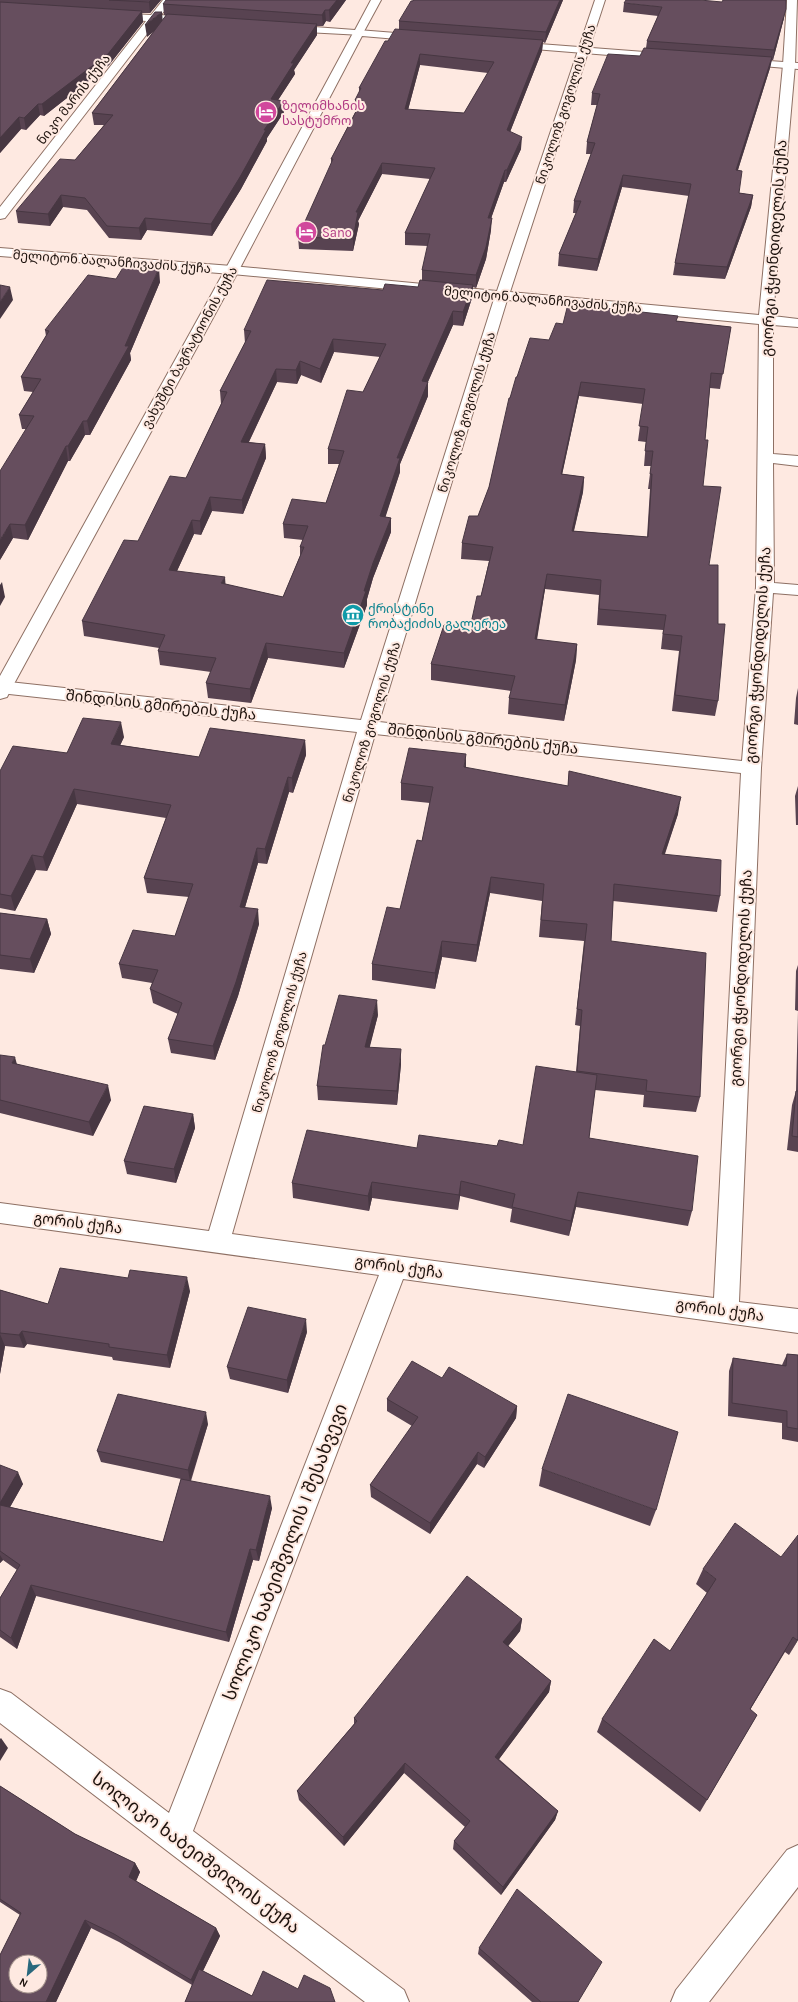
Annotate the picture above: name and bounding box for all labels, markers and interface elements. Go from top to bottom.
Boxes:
street label: ნიკოლოზ გოგოლის ქუჩა [532,22,599,186]
street label: ნიკო მარის ქუჩა [33,51,113,147]
place label: ზელიმხანის სასტუმრო [282,98,365,128]
hotel icon: ზელიმხანის სასტუმრო [253,99,279,125]
street label: გიორგი ჭყონდიდელის ქუჩა [757,139,791,357]
hotel icon: Sano [293,219,319,245]
place label: Sano [322,225,352,240]
street label: მელიტონ ბალანჩივაძის ქუჩა [12,247,212,277]
street label: ვახუშტი ბაგრატიონის ქუჩა [139,264,240,431]
street label: მელიტონ ბალანჩივაძის ქუჩა [443,283,643,317]
street label: ნიკოლოზ გოგოლის ქუჩა [435,330,499,495]
street label: გიორგი ჭყონდიდელის ქუჩა [741,546,775,764]
place label: ქრისტინე რობაქიძის გალერეა [368,601,506,632]
museum icon: ქრისტინე რობაქიძის გალერეა [340,602,366,628]
street label: ნიკოლოზ გოგოლის ქუჩა [340,640,404,805]
street label: შინდისის გმირების ქუჩა [65,686,257,724]
street label: შინდისის გმირების ქუჩა [387,720,579,758]
street label: გიორგი ჭყონდიდელის ქუჩა [726,869,756,1087]
street label: ნიკოლოზ გოგოლის ქუჩა [249,950,311,1115]
street label: გორის ქუჩა [33,1209,123,1237]
street label: გორის ქუჩა [354,1252,444,1282]
street label: გორის ქუჩა [675,1295,765,1325]
street label: სოლიკო ხაბეიშვილის I შესახვევი [218,1400,352,1704]
street label: სოლიკო ხაბეიშვილის ქუჩა [88,1768,304,1938]
north arrow [8,1954,48,1994]
text: N [17,1975,30,1990]

